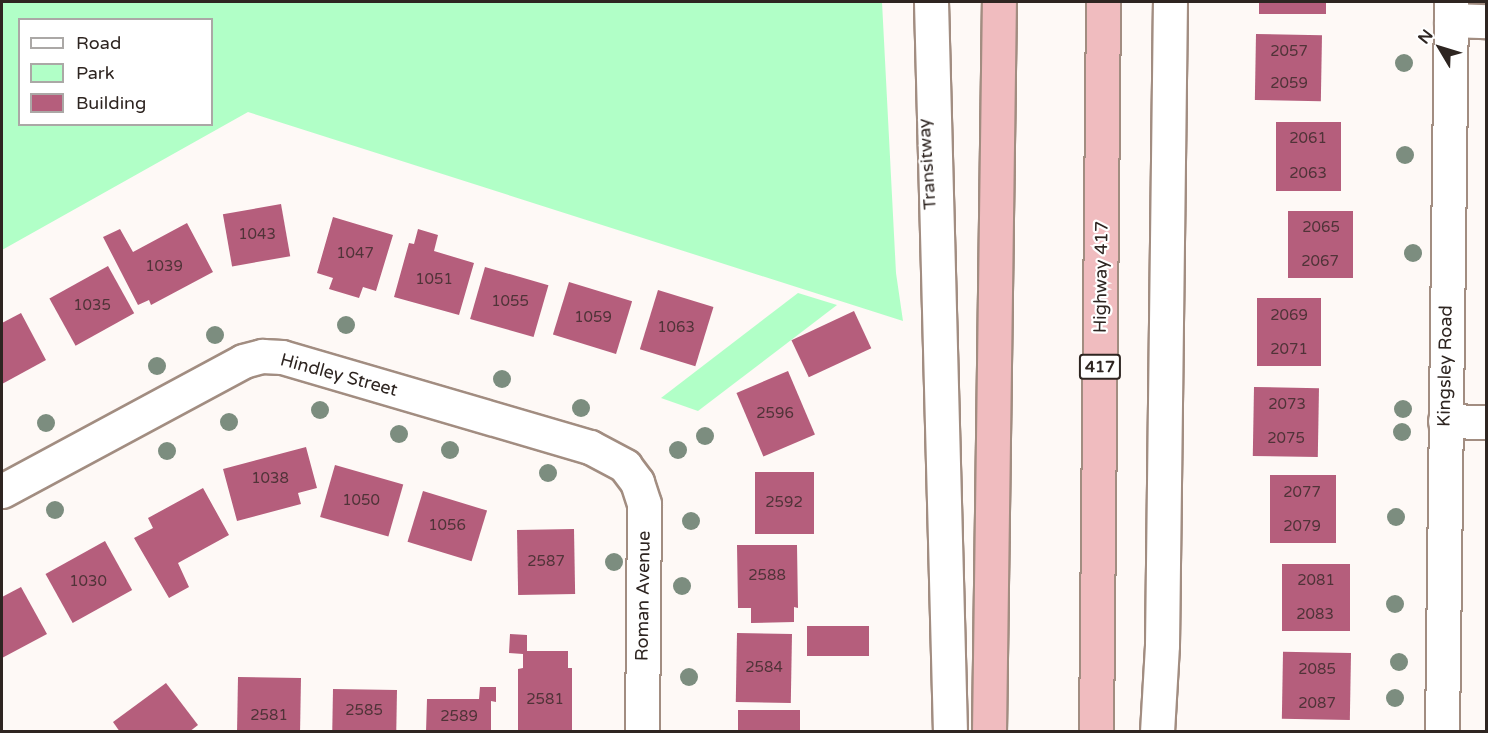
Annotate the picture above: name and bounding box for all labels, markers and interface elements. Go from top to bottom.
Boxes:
legend [18,18,213,126]
north arrow [1410,18,1470,78]
text: N [1414,26,1438,48]
text: Road [76,32,121,54]
house number: 2057 [1270,43,1308,61]
text: Park [76,62,114,84]
house number: 2059 [1270,75,1308,93]
text: Building [76,92,146,114]
street label: Transitway [913,118,941,210]
house number: 2061 [1289,130,1327,148]
house number: 2063 [1289,165,1327,183]
house number: 2065 [1302,219,1340,237]
street label: Highway 417 [1089,221,1113,333]
house number: 1043 [238,226,276,244]
house number: 1047 [336,245,374,263]
house number: 2067 [1301,253,1339,271]
house number: 1039 [145,258,183,276]
house number: 1051 [415,271,453,289]
house number: 1055 [491,293,529,311]
house number: 1035 [73,297,111,315]
street label: Kingsley Road [1433,305,1457,427]
house number: 2069 [1270,307,1308,325]
house number: 1059 [574,309,612,327]
house number: 1063 [657,319,695,337]
house number: 2071 [1270,341,1308,359]
street label: Hindley Street [278,349,400,401]
road number: 417 [1078,354,1122,380]
house number: 2073 [1268,396,1306,414]
house number: 2596 [756,405,794,423]
house number: 2075 [1267,430,1305,448]
house number: 1038 [251,470,289,488]
house number: 2077 [1283,484,1321,502]
house number: 1050 [342,492,380,510]
house number: 2592 [765,494,803,512]
house number: 1056 [428,517,466,535]
house number: 2079 [1283,518,1321,536]
street label: Roman Avenue [631,531,655,661]
house number: 2587 [527,553,565,571]
house number: 2588 [748,567,786,585]
house number: 2081 [1297,572,1335,590]
house number: 1030 [69,573,107,591]
house number: 2083 [1296,606,1334,624]
house number: 2584 [745,659,783,677]
house number: 2085 [1298,661,1336,679]
house number: 2581 [526,691,564,709]
house number: 2087 [1298,695,1336,713]
house number: 2585 [345,702,383,720]
house number: 2581 [250,707,288,725]
house number: 2589 [440,708,478,726]

